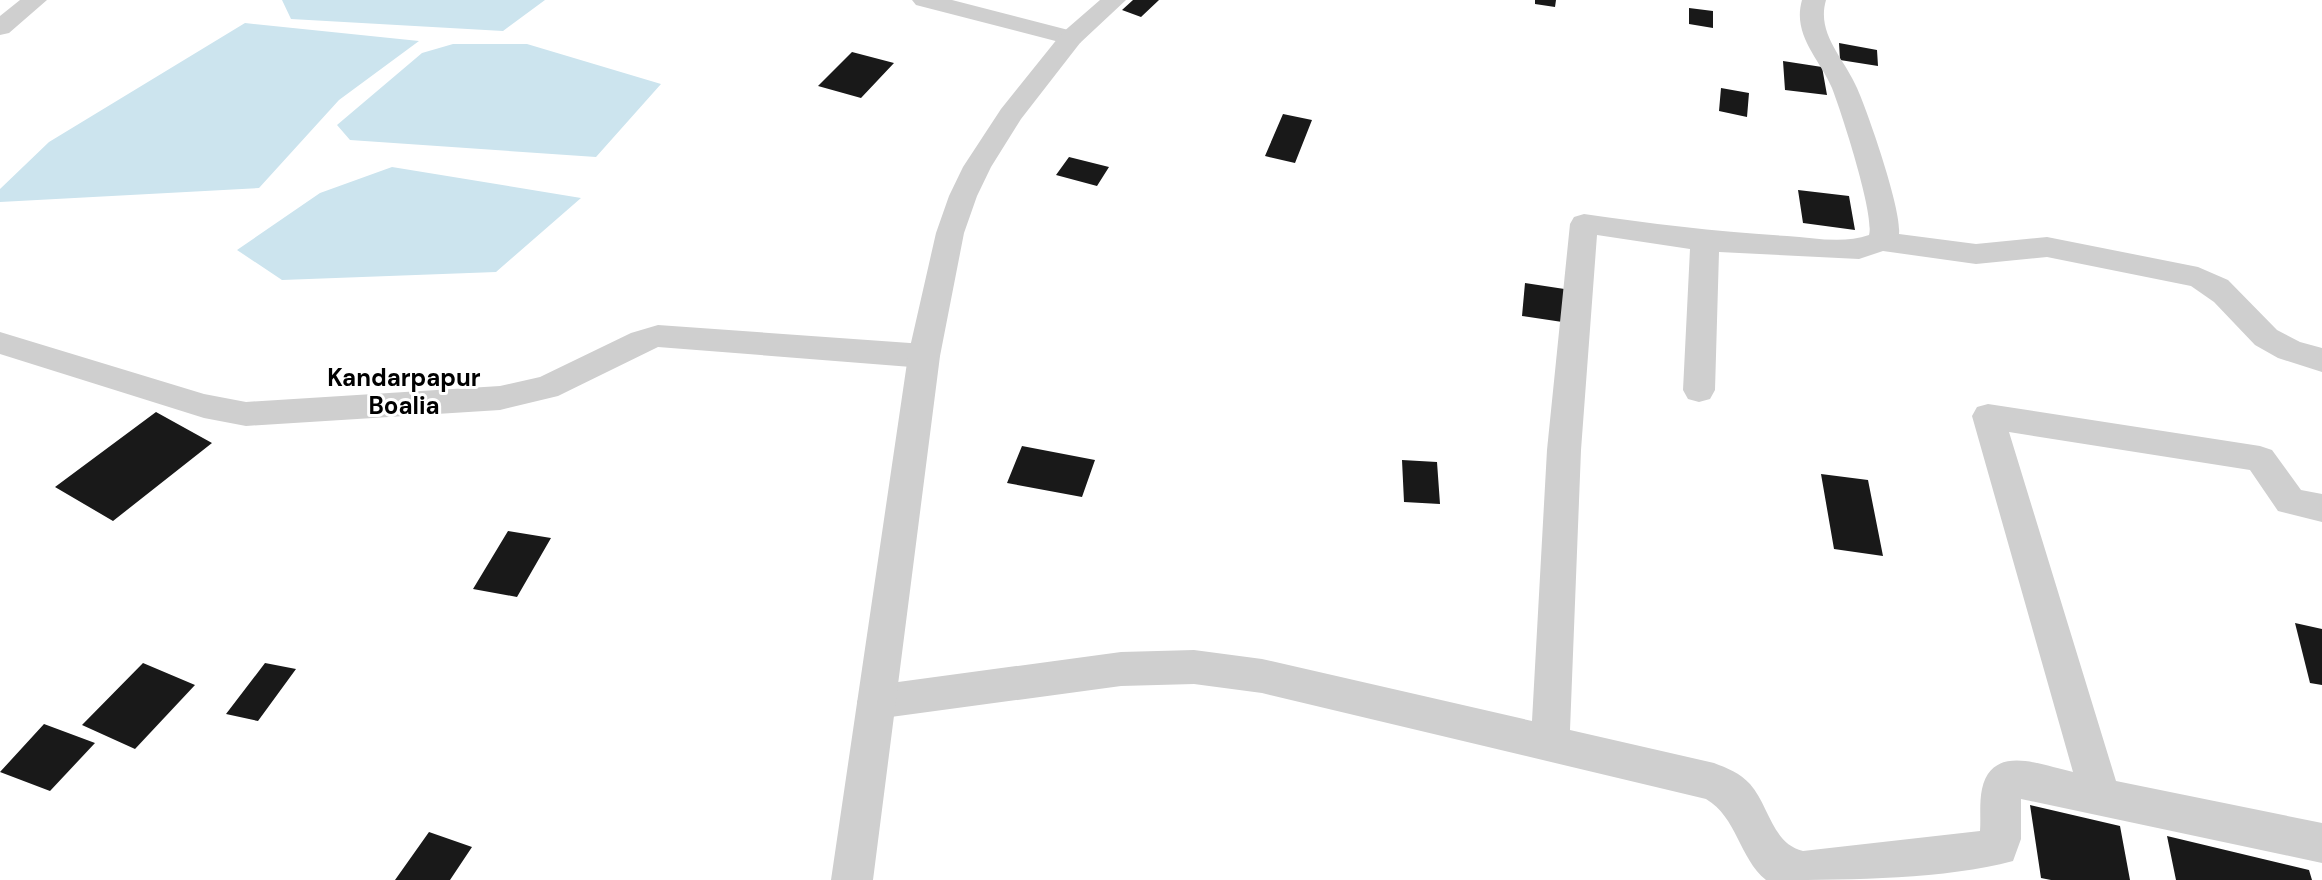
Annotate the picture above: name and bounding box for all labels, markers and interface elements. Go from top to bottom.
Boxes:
district label: Kandarpapur Boalia [327,362,481,421]

